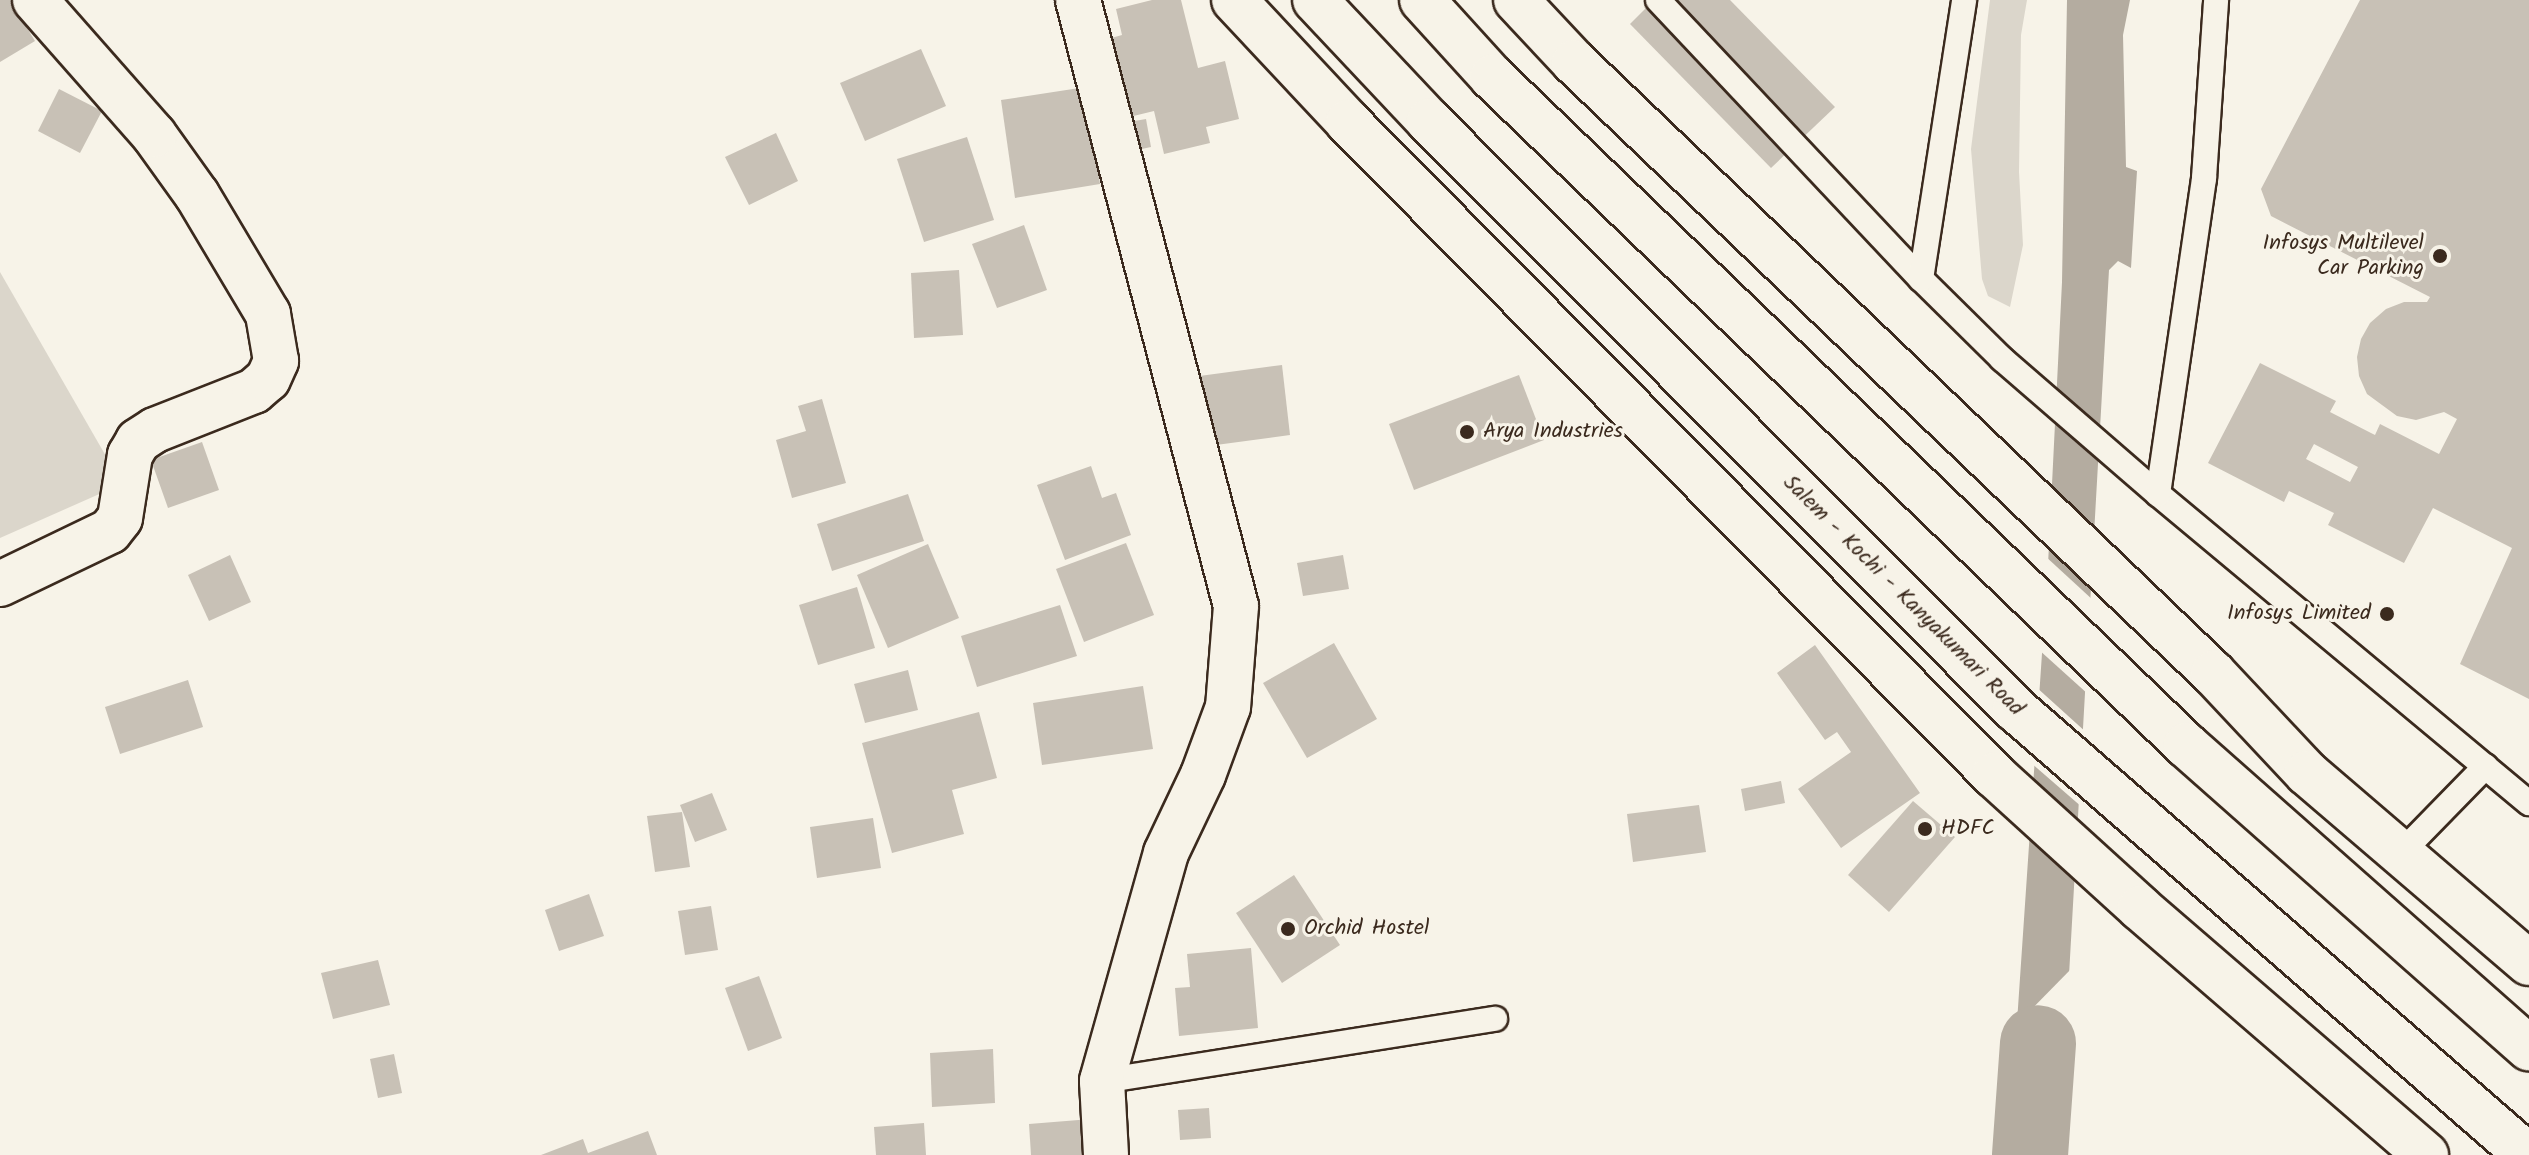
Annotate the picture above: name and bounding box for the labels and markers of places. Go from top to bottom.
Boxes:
place label: Infosys Multilevel Car Parking [2262,230,2424,282]
marker: Infosys Multilevel Car Parking [2431,247,2449,265]
place label: Arya Industries [1483,419,1623,445]
marker: Arya Industries [1458,423,1476,441]
place label: Infosys Limited [2227,601,2371,627]
marker: Infosys Limited [2378,605,2396,623]
place label: HDFC [1941,816,1995,842]
marker: HDFC [1916,820,1934,838]
place label: Orchid Hostel [1304,916,1429,942]
marker: Orchid Hostel [1279,920,1297,938]

